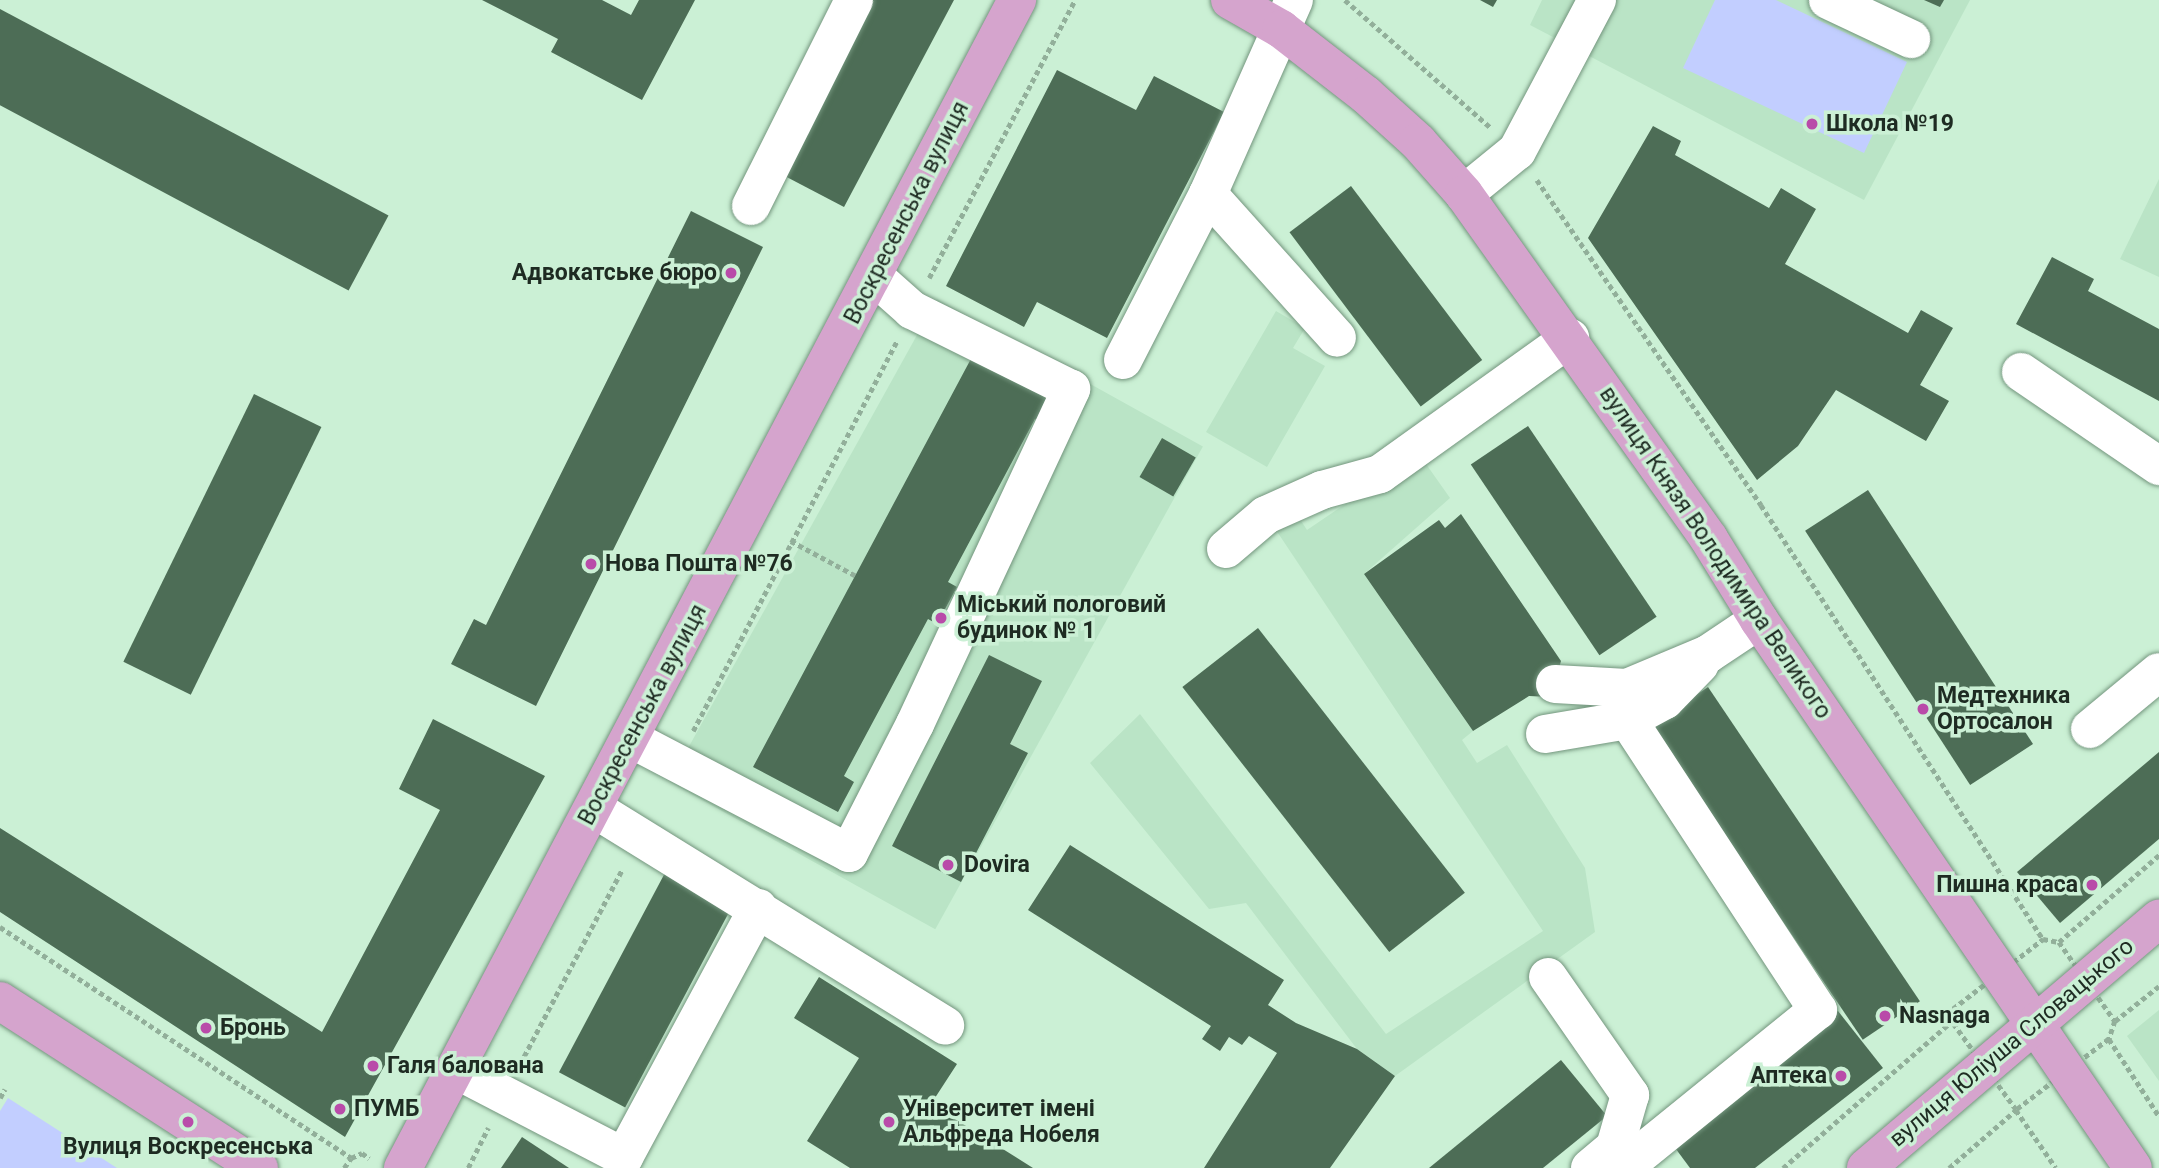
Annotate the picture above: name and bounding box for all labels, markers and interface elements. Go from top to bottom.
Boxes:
street label: Воскресенська вулиця [839,97,975,329]
place label: Школа №19 [1826,110,1954,138]
marker: Школа №19 [1804,116,1820,132]
place label: Адвокатське бюро [512,259,717,287]
marker: Адвокатське бюро [723,265,739,281]
street label: вулиця Князя Володимира Великого [1593,382,1837,724]
place label: Нова Пошта №76 [605,550,793,578]
marker: Нова Пошта №76 [583,556,599,572]
place label: Міський пологовий будинок № 1 [957,591,1166,645]
street label: Воскресенська вулиця [573,600,713,830]
marker: Міський пологовий будинок № 1 [931,608,951,628]
place label: Медтехника Ортосалон [1937,682,2070,736]
marker: Медтехника Ортосалон [1915,701,1931,717]
place label: Dovira [964,851,1030,879]
marker: Dovira [938,855,958,875]
place label: Пишна краса [1936,871,2078,899]
marker: Пишна краса [2084,877,2100,893]
street label: вулиця Юліуша Словацького [1884,933,2140,1153]
place label: Nasnaga [1899,1002,1990,1030]
marker: Nasnaga [1877,1008,1893,1024]
place label: Бронь [220,1014,286,1042]
marker: Бронь [198,1020,214,1036]
place label: Галя балована [387,1052,544,1080]
marker: Галя балована [365,1058,381,1074]
place label: Аптека [1750,1062,1827,1090]
marker: Аптека [1833,1068,1849,1084]
place label: ПУМБ [354,1095,419,1123]
place label: Університет імені Альфреда Нобеля [903,1095,1100,1149]
marker: ПУМБ [332,1101,348,1117]
marker: Вулиця Воскресенська [180,1114,196,1130]
marker: Університет імені Альфреда Нобеля [881,1114,897,1130]
place label: Вулиця Воскресенська [63,1133,313,1161]

